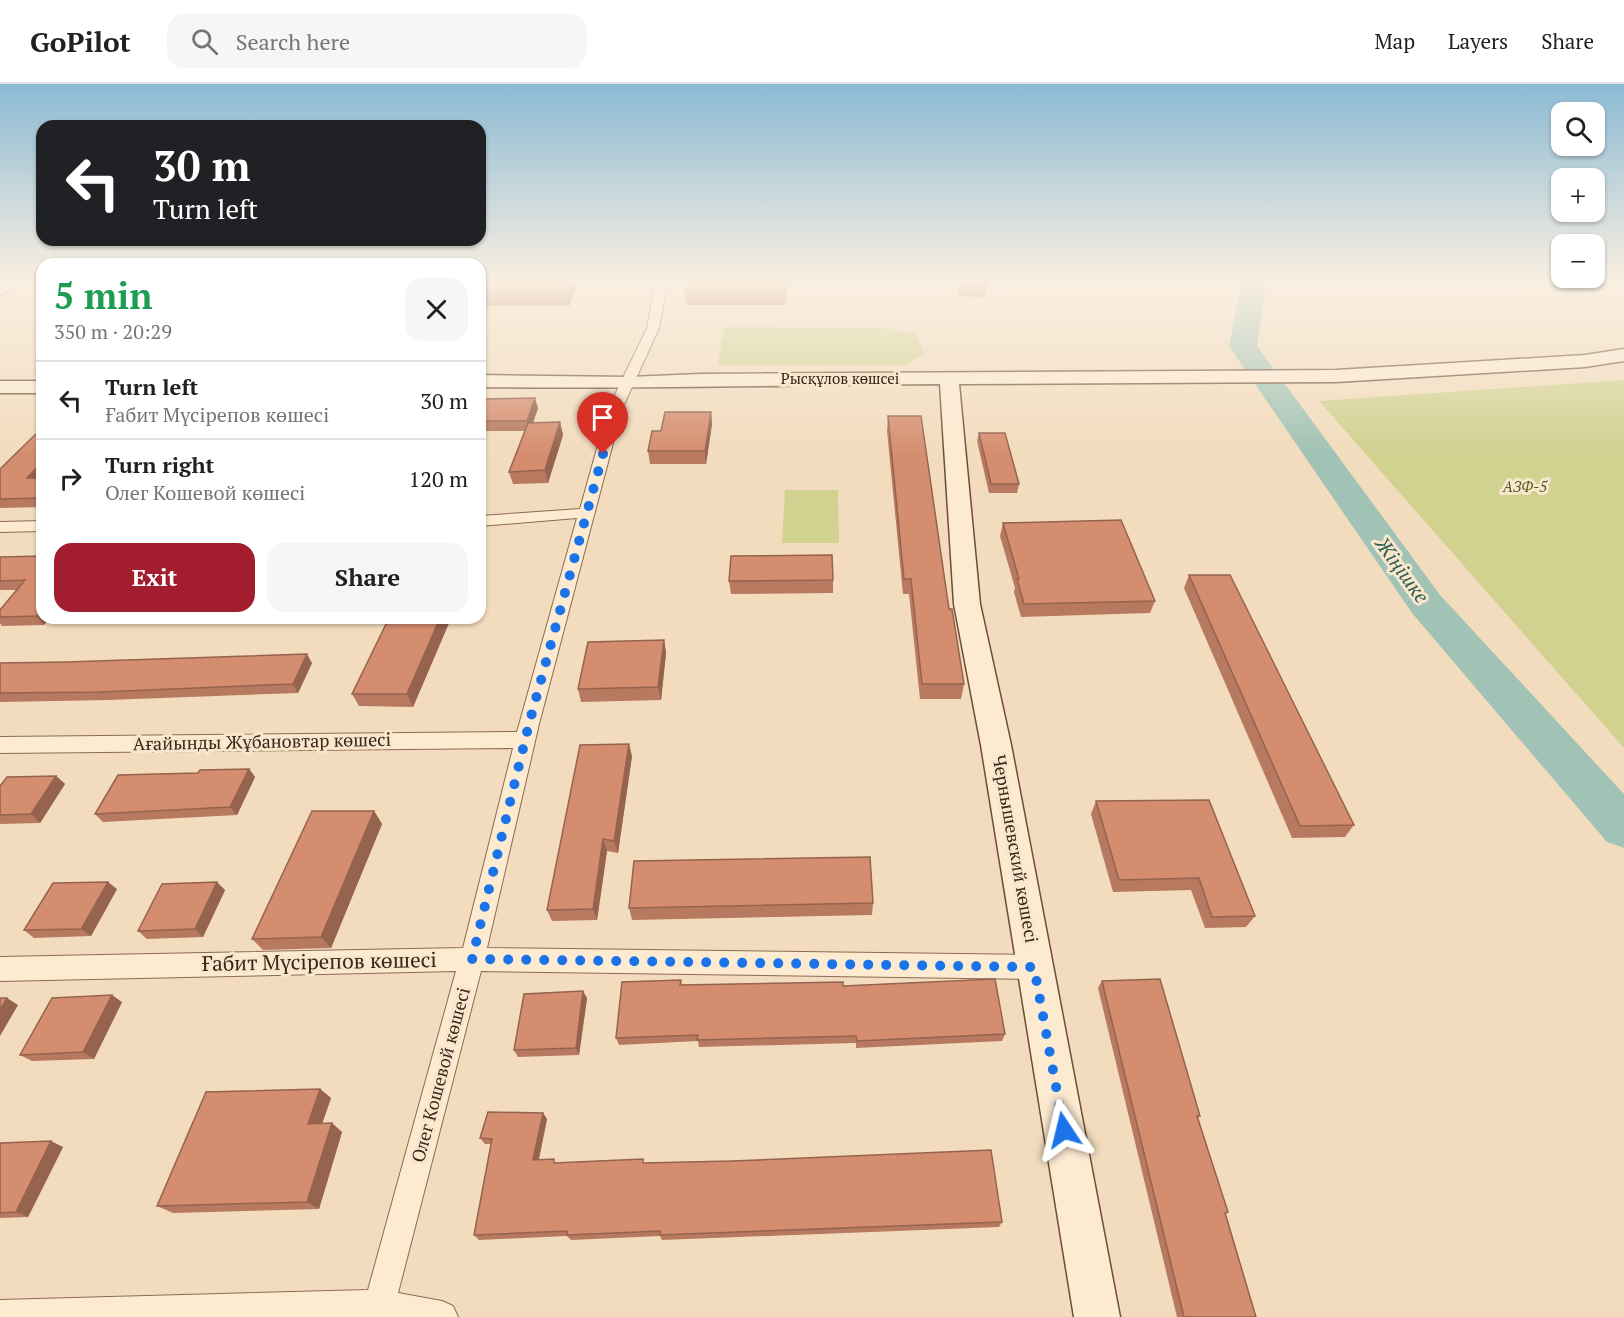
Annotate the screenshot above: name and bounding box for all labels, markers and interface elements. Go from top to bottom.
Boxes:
search box [167,14,587,68]
text: GoPilot [30,23,131,60]
icon: search [188,25,221,58]
text: Search here [236,27,350,56]
text: Map [1374,27,1415,55]
text: Layers [1448,27,1508,55]
text: Share [1541,27,1594,55]
map controls [1551,102,1605,288]
button: search [1551,102,1605,156]
text: 30 m [153,137,251,193]
icon: left [54,144,132,222]
button: + [1551,168,1605,222]
text: Turn left [153,191,258,227]
button: − [1551,234,1605,288]
text: 5 min [54,272,152,319]
button: close [405,278,468,341]
text: 350 m · 20:29 [54,318,172,345]
street label: Рысқұлов көшсеі [781,368,899,388]
text: Turn left [105,372,198,401]
icon: left [54,384,87,417]
text: 30 m [420,386,468,415]
pin [577,392,628,454]
text: Ғабит Мүсірепов көшесі [105,401,329,428]
icon: arrive [586,401,619,434]
text: Turn right [105,450,214,479]
icon: right [54,462,87,495]
text: 120 m [408,464,468,493]
park label: АЗФ-5 [1502,476,1548,496]
text: Олег Кошевой көшесі [105,479,305,506]
water label: Жіңішке [1369,530,1436,608]
button: Exit [54,543,255,612]
button: Share [267,543,468,612]
street label: Ағайынды Жұбановтар көшесі [133,727,391,755]
street label: Чернышевский көшесі [988,753,1044,945]
street label: Ғабит Мүсірепов көшесі [201,945,437,977]
street label: Олег Кошевой көшесі [405,985,475,1165]
position arrow [1032,1098,1096,1162]

